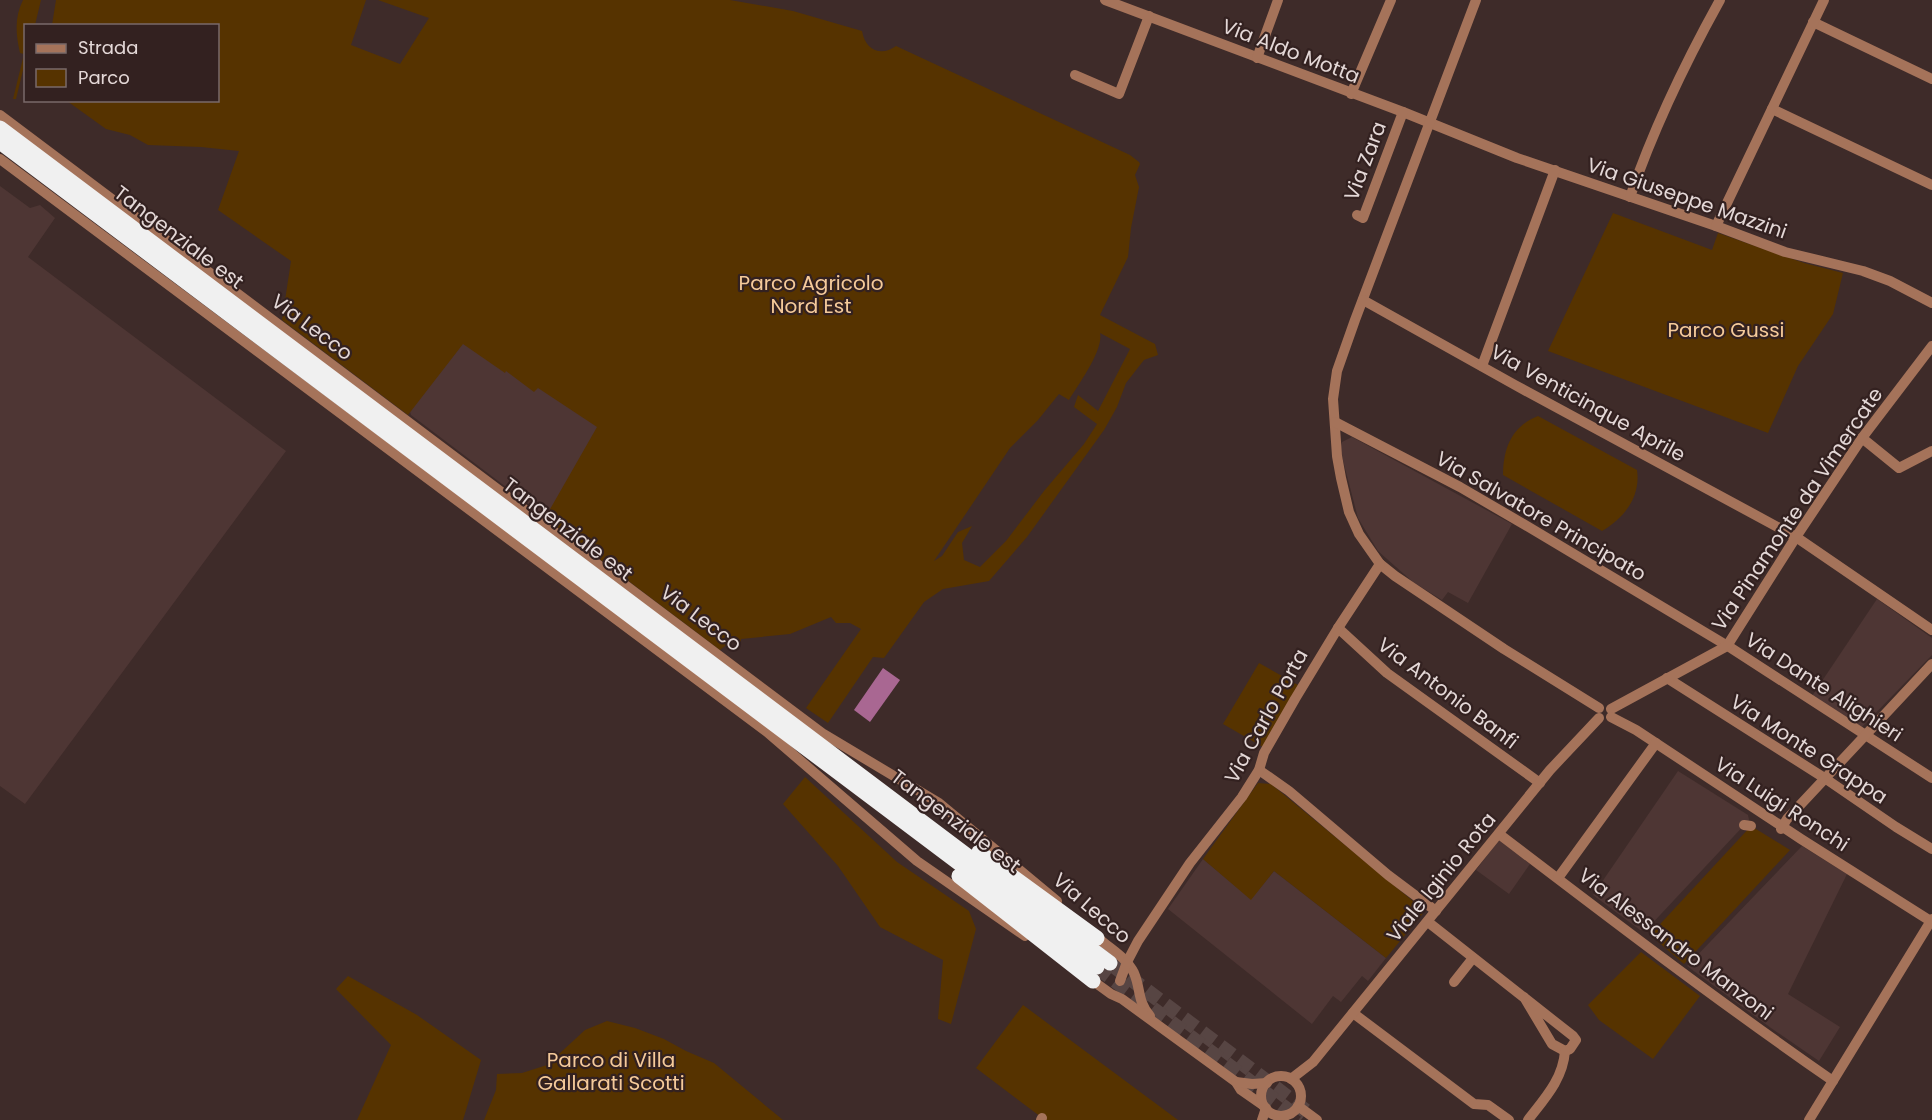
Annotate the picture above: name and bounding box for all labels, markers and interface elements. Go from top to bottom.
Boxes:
street label: Via Aldo Motta [1218,12,1364,90]
legend [24,24,219,102]
text: Strada [78,35,138,60]
text: Parco [78,65,130,90]
street label: Via Zara [1337,117,1393,205]
street label: Via Giuseppe Mazzini [1583,151,1791,245]
street label: Tangenziale est [108,179,250,295]
park label: Parco Agricolo Nord Est [739,269,883,320]
street label: Via Lecco [265,287,359,367]
park label: Parco Gussi [1668,316,1785,344]
street label: Via Venticinque Aprile [1486,338,1690,468]
street label: Via Pinamonte da Vimercate [1705,382,1889,636]
street label: Via Salvatore Principato [1431,444,1651,588]
street label: Tangenziale est [497,471,639,587]
street label: Via Lecco [654,578,748,658]
street label: Via Dante Alighieri [1740,626,1908,748]
street label: Via Antonio Banfi [1372,631,1524,755]
street label: Via Carlo Porta [1218,644,1314,788]
street label: Via Monte Grappa [1725,688,1893,810]
street label: Via Luigi Ronchi [1709,750,1855,858]
street label: Tangenziale est [885,763,1027,879]
street label: Viale Iginio Rota [1380,806,1502,948]
street label: Via Alessandro Manzoni [1573,861,1779,1027]
street label: Via Lecco [1047,866,1137,950]
park label: Parco di Villa Gallarati Scotti [537,1046,685,1097]

